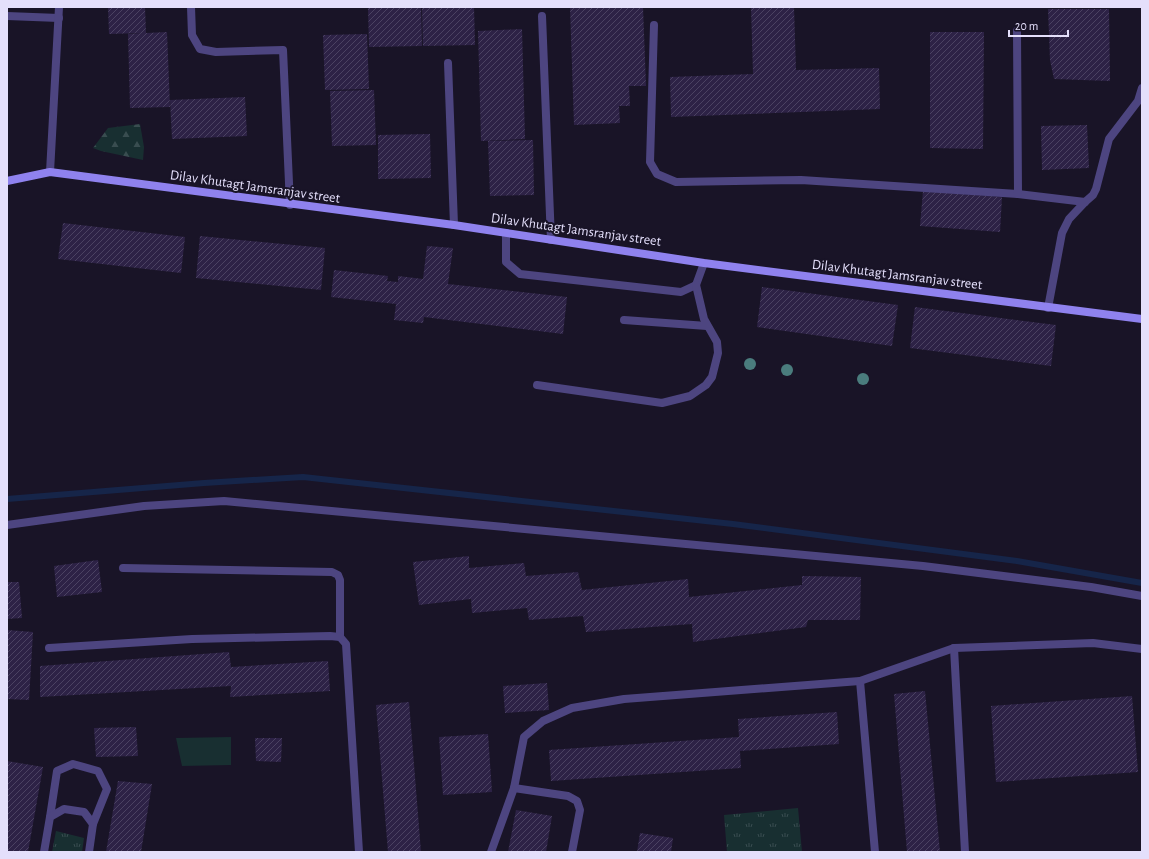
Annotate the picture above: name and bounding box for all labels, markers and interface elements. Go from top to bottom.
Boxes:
scale bar [1009,12,1068,38]
text: 20 m [1015,20,1038,32]
street label: Dilav Khutagt Jamsranjav street [169,168,341,206]
street label: Dilav Khutagt Jamsranjav street [490,211,662,249]
street label: Dilav Khutagt Jamsranjav street [811,258,983,292]

